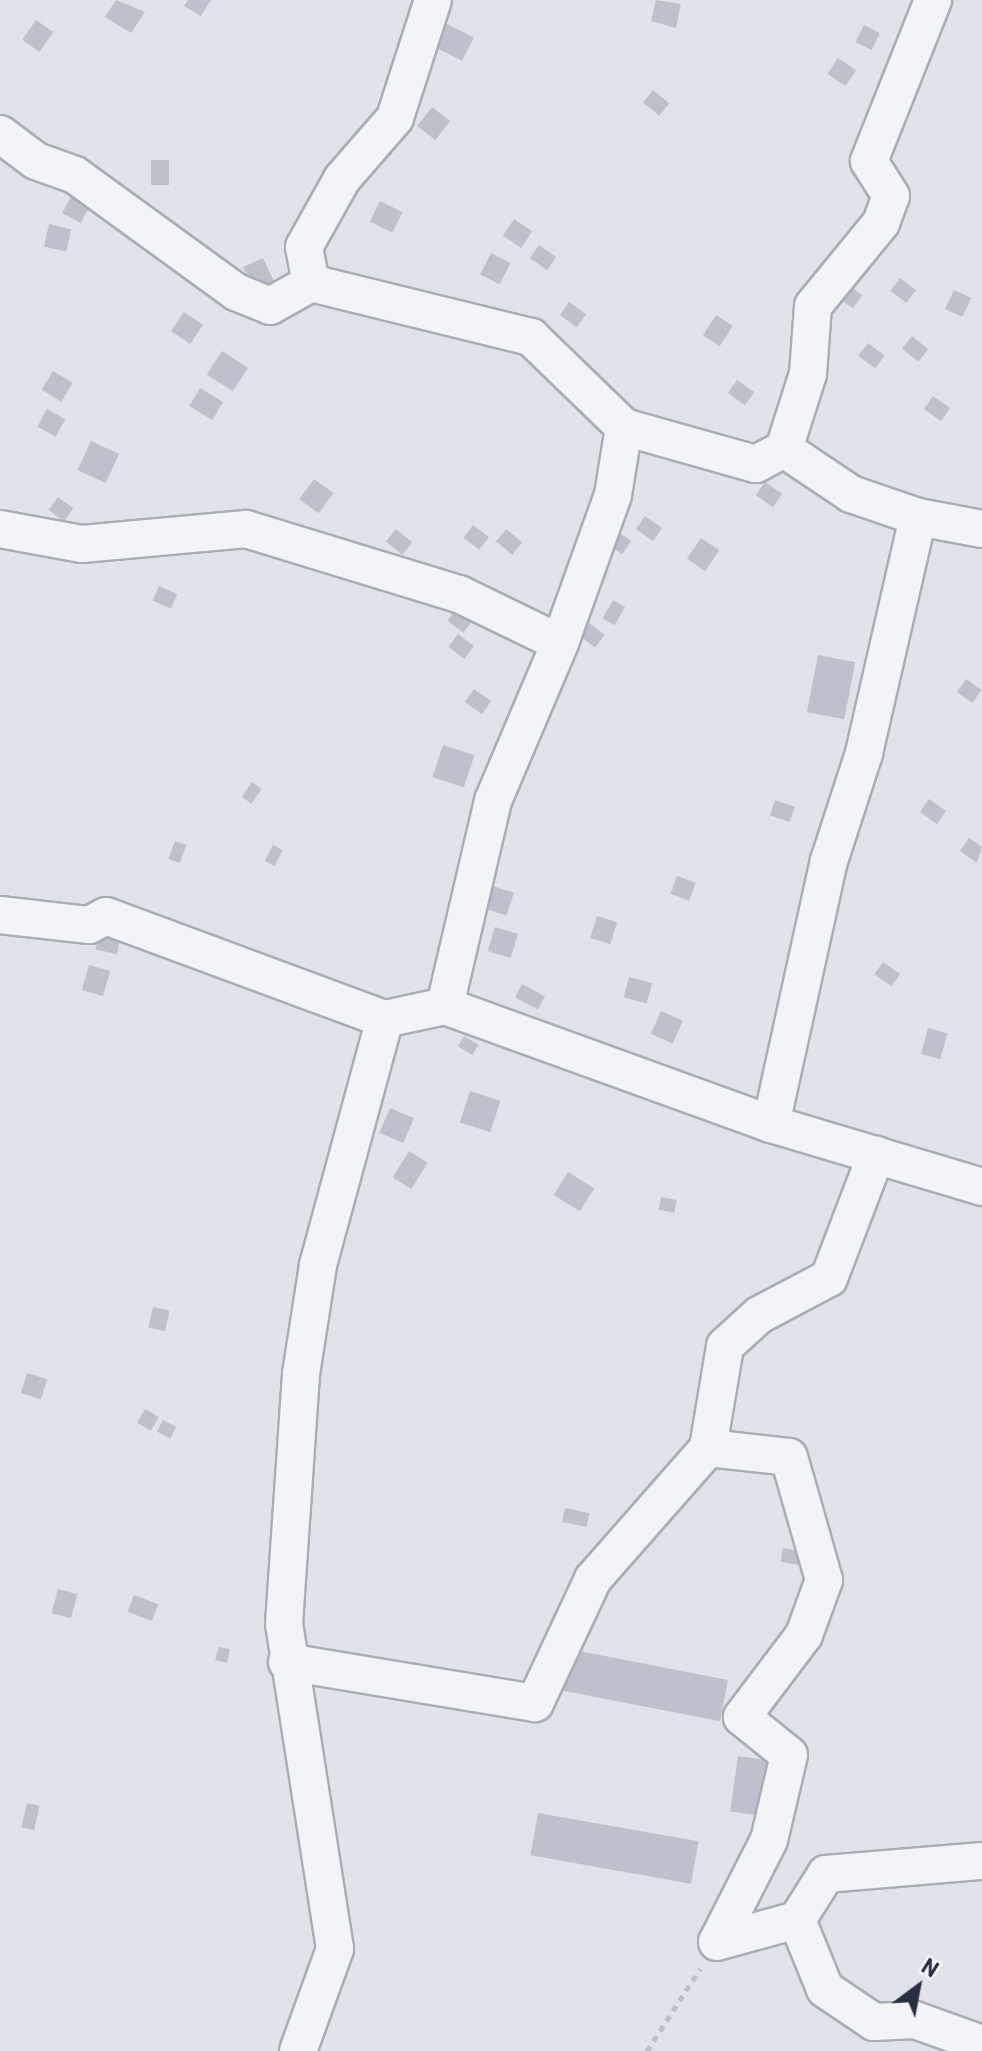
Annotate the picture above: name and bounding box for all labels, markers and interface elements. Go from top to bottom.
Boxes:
north arrow [878,1947,958,2027]
text: N [918,1952,944,1982]

